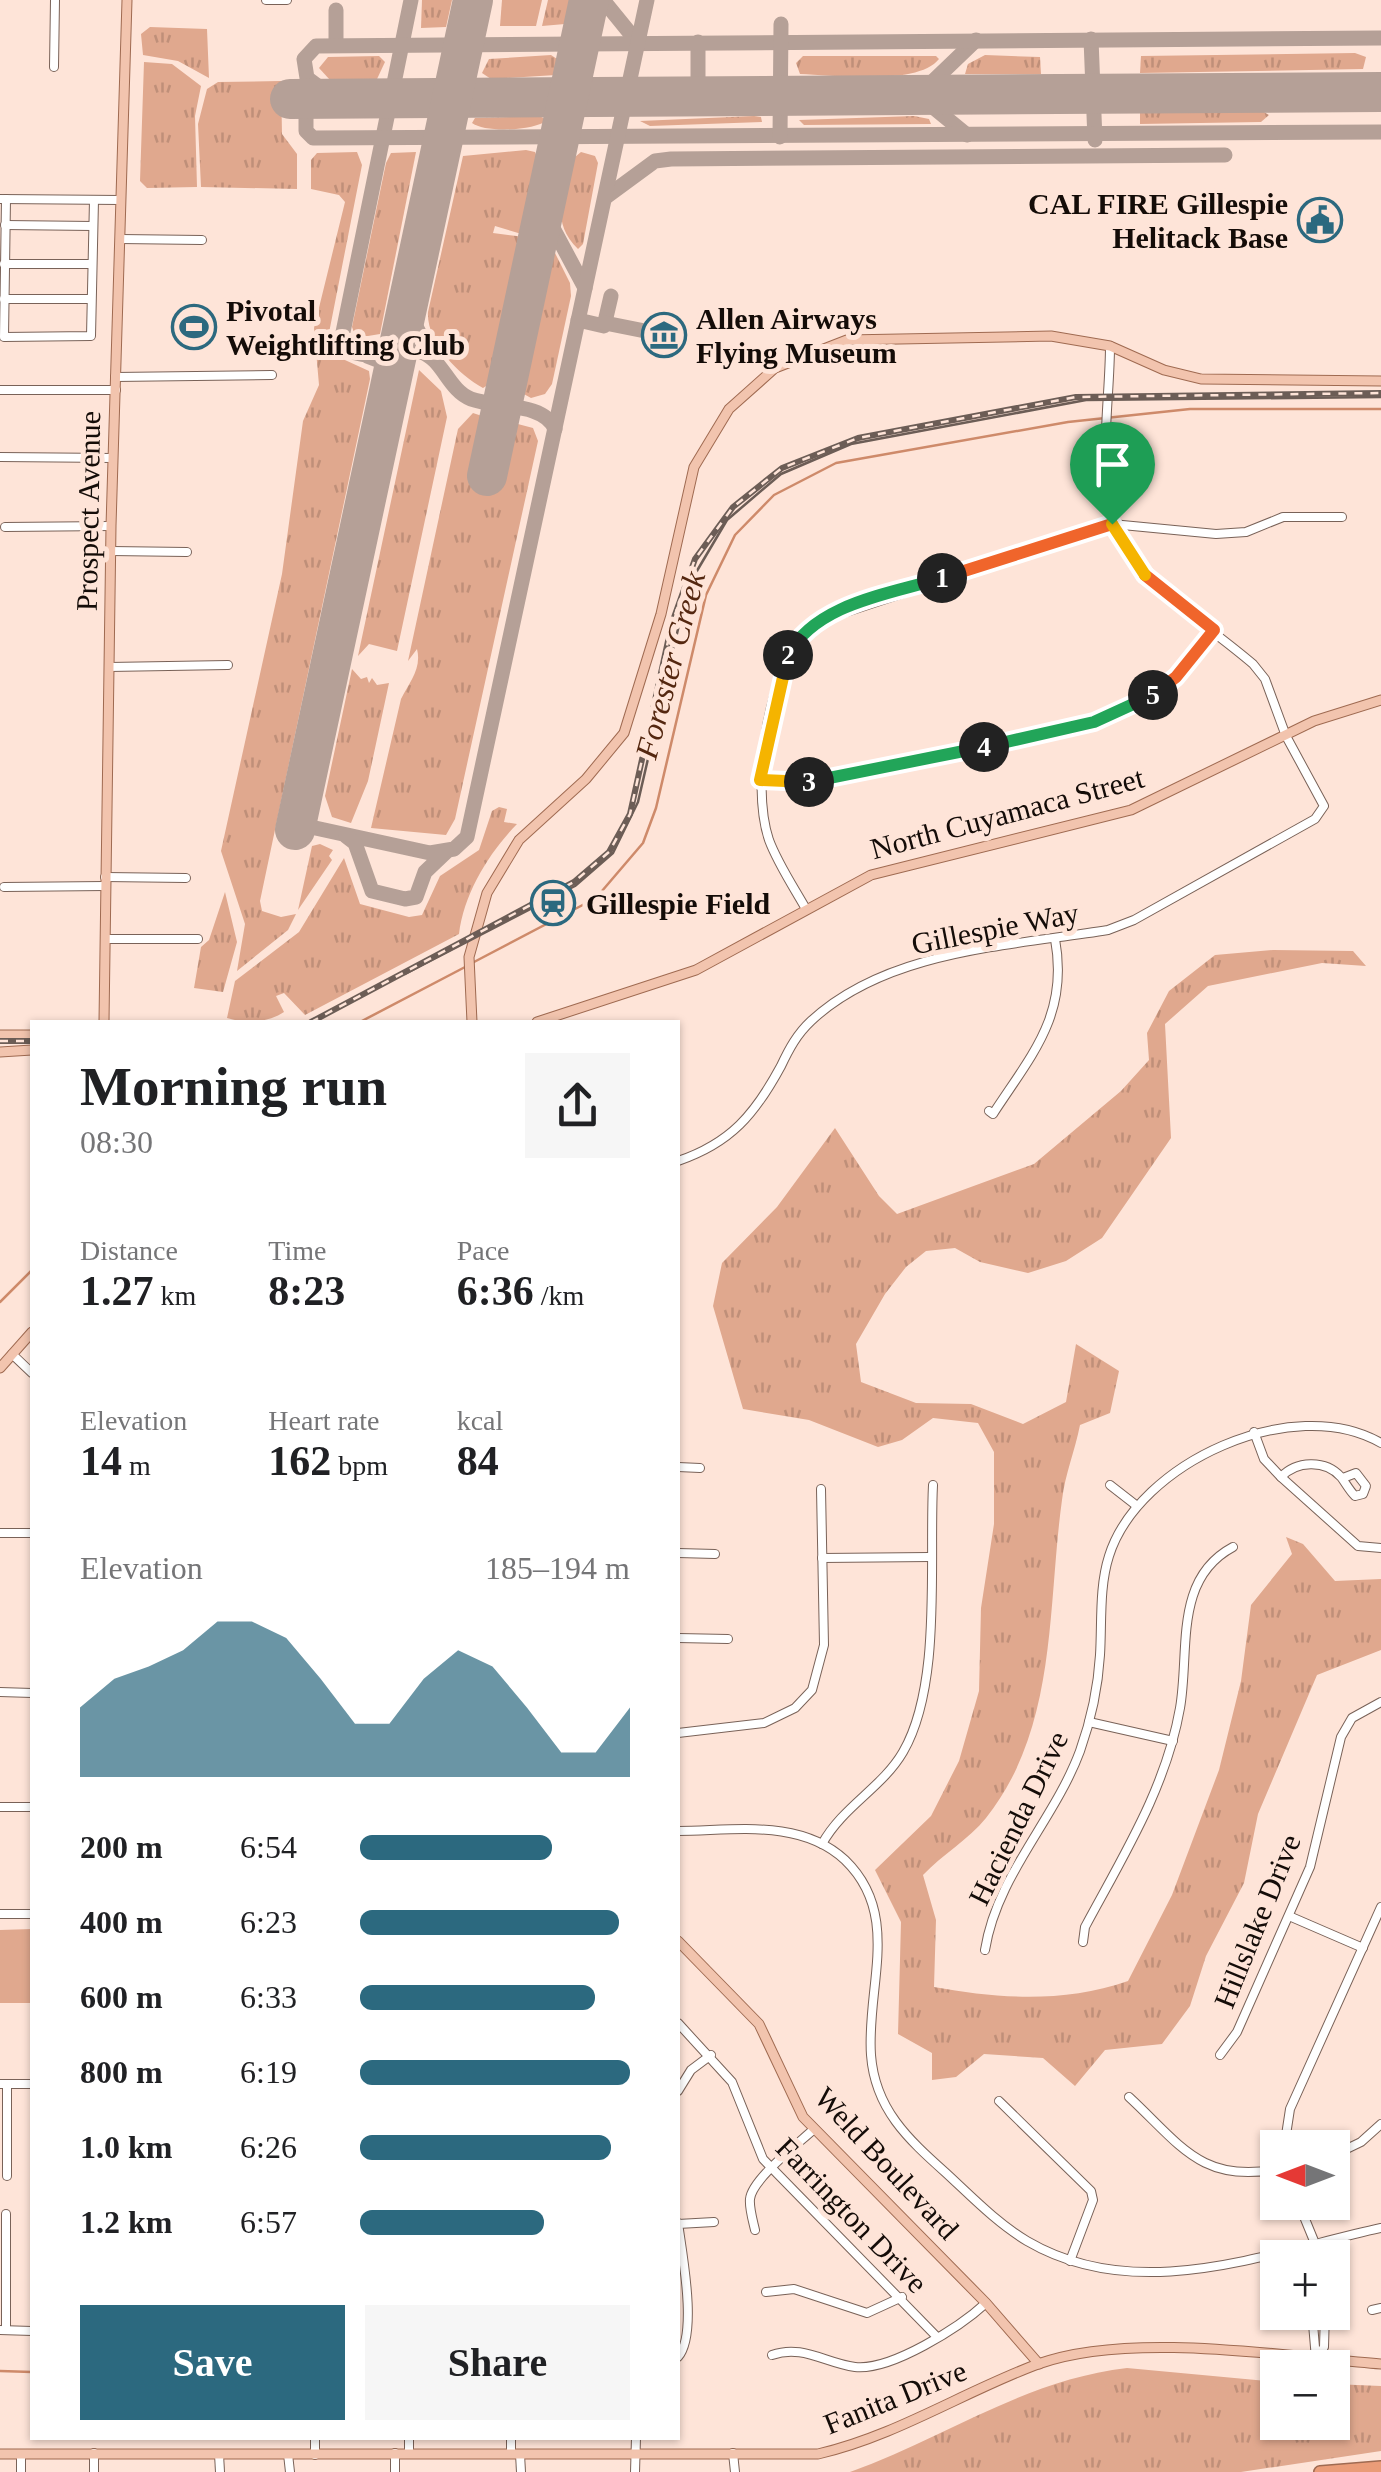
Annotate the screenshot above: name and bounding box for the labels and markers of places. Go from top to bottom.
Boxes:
place label: CAL FIRE Gillespie Helitack Base [1028,187,1288,254]
public building icon: CAL FIRE Gillespie Helitack Base [1297,197,1343,243]
place label: Pivotal Weightlifting Club [226,294,465,361]
place label: Allen Airways Flying Museum [696,302,897,369]
sports icon: Pivotal Weightlifting Club [171,304,217,350]
museum icon: Allen Airways Flying Museum [641,312,687,358]
pin [1070,422,1155,525]
pin: 1 [917,553,967,603]
pin: 2 [763,630,813,680]
pin: 5 [1128,670,1178,720]
pin: 4 [959,722,1009,772]
pin: 3 [784,757,834,807]
station icon: Gillespie Field [530,880,576,926]
place label: Gillespie Field [586,887,770,920]

